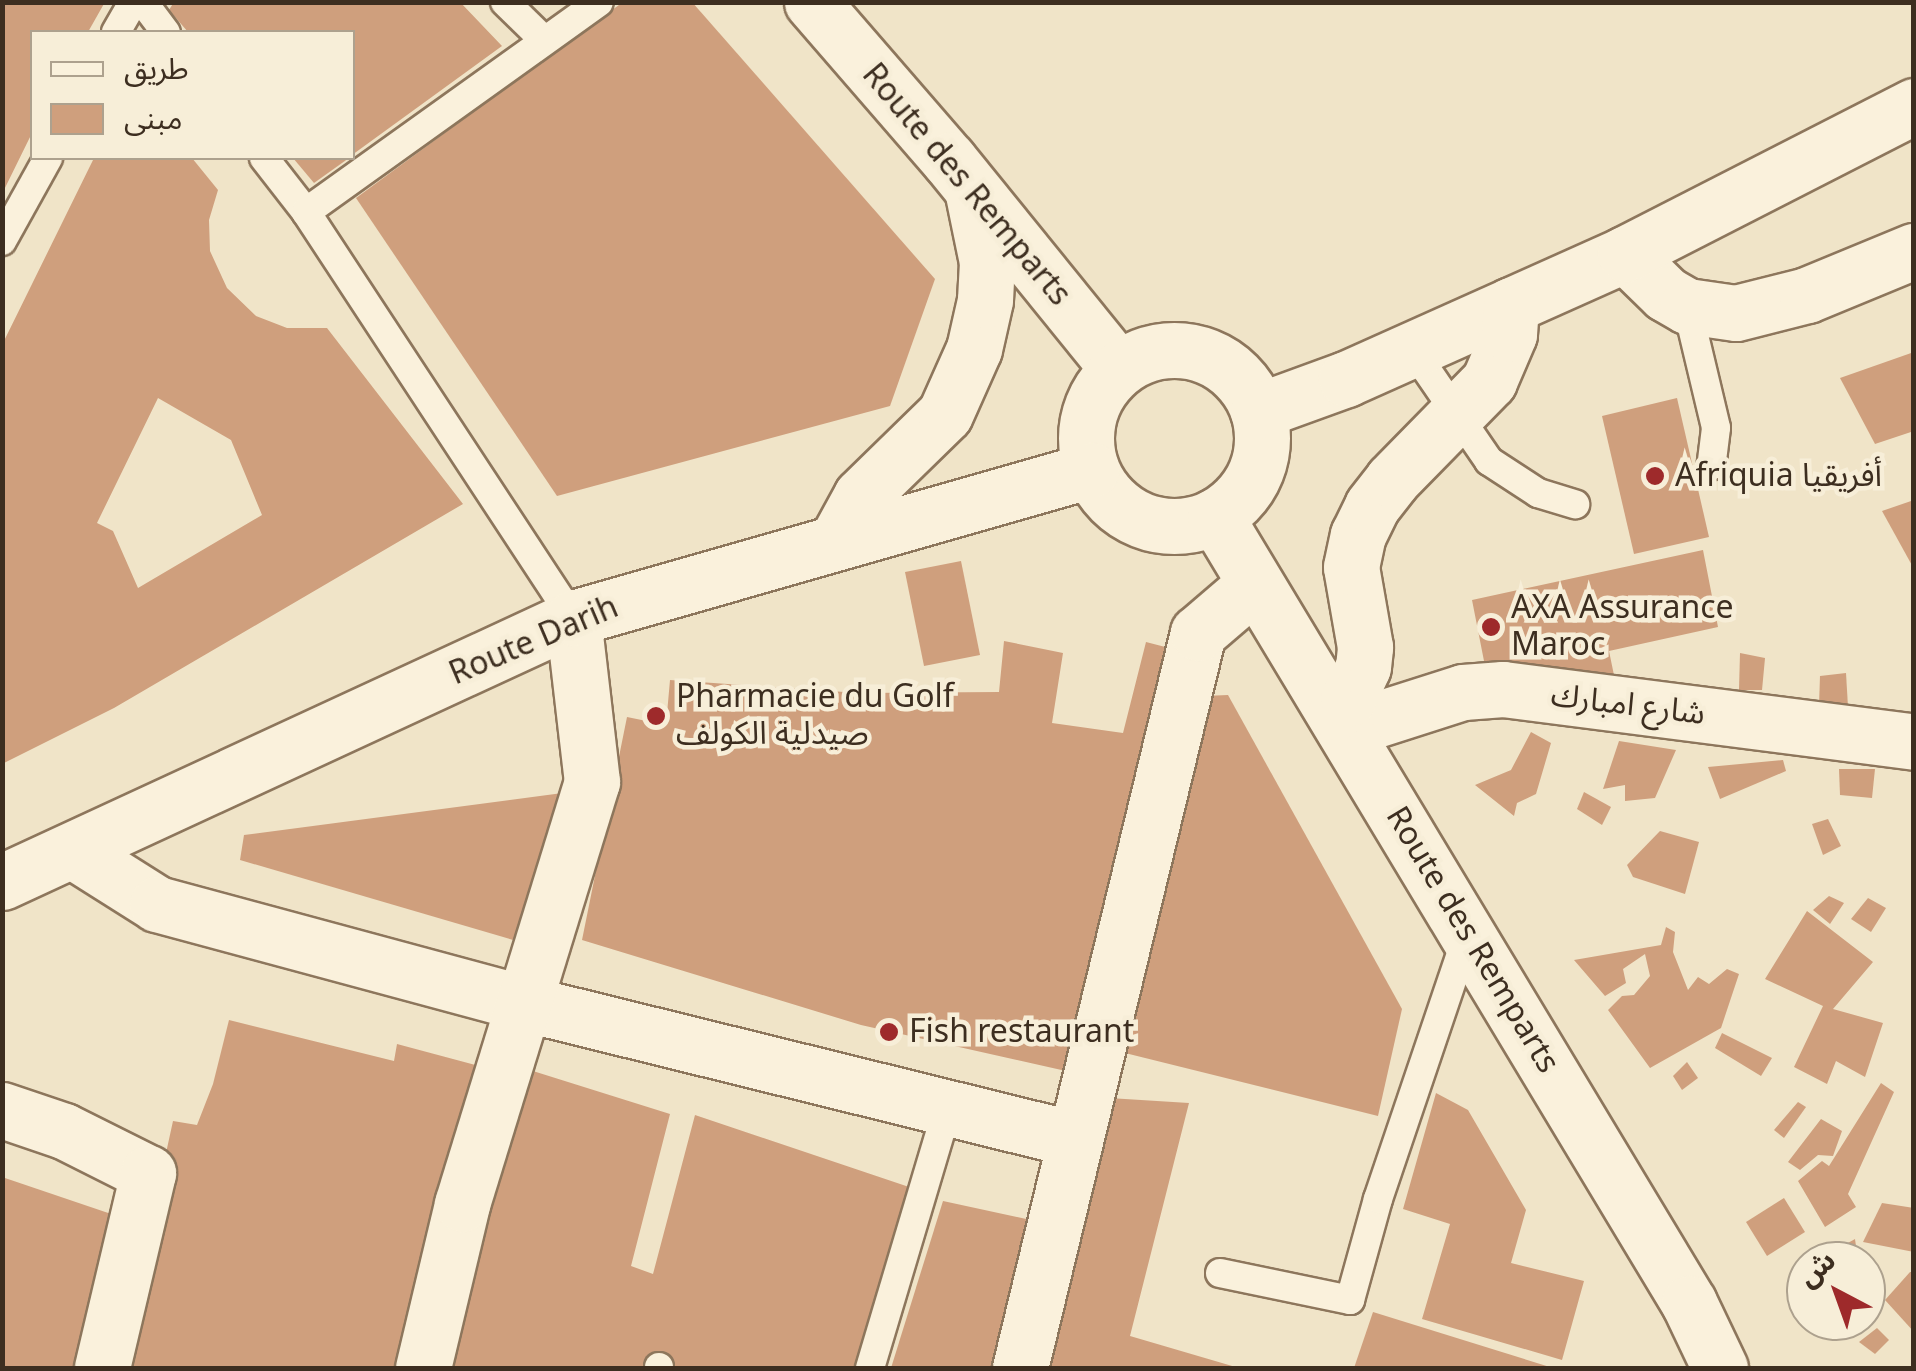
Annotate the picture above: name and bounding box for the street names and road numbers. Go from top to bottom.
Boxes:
street label: Route des Remparts [854,56,1078,314]
street label: Route Darih [444,588,624,694]
street label: شارع امبارك [1549,677,1707,733]
street label: Route des Remparts [1377,800,1567,1080]

